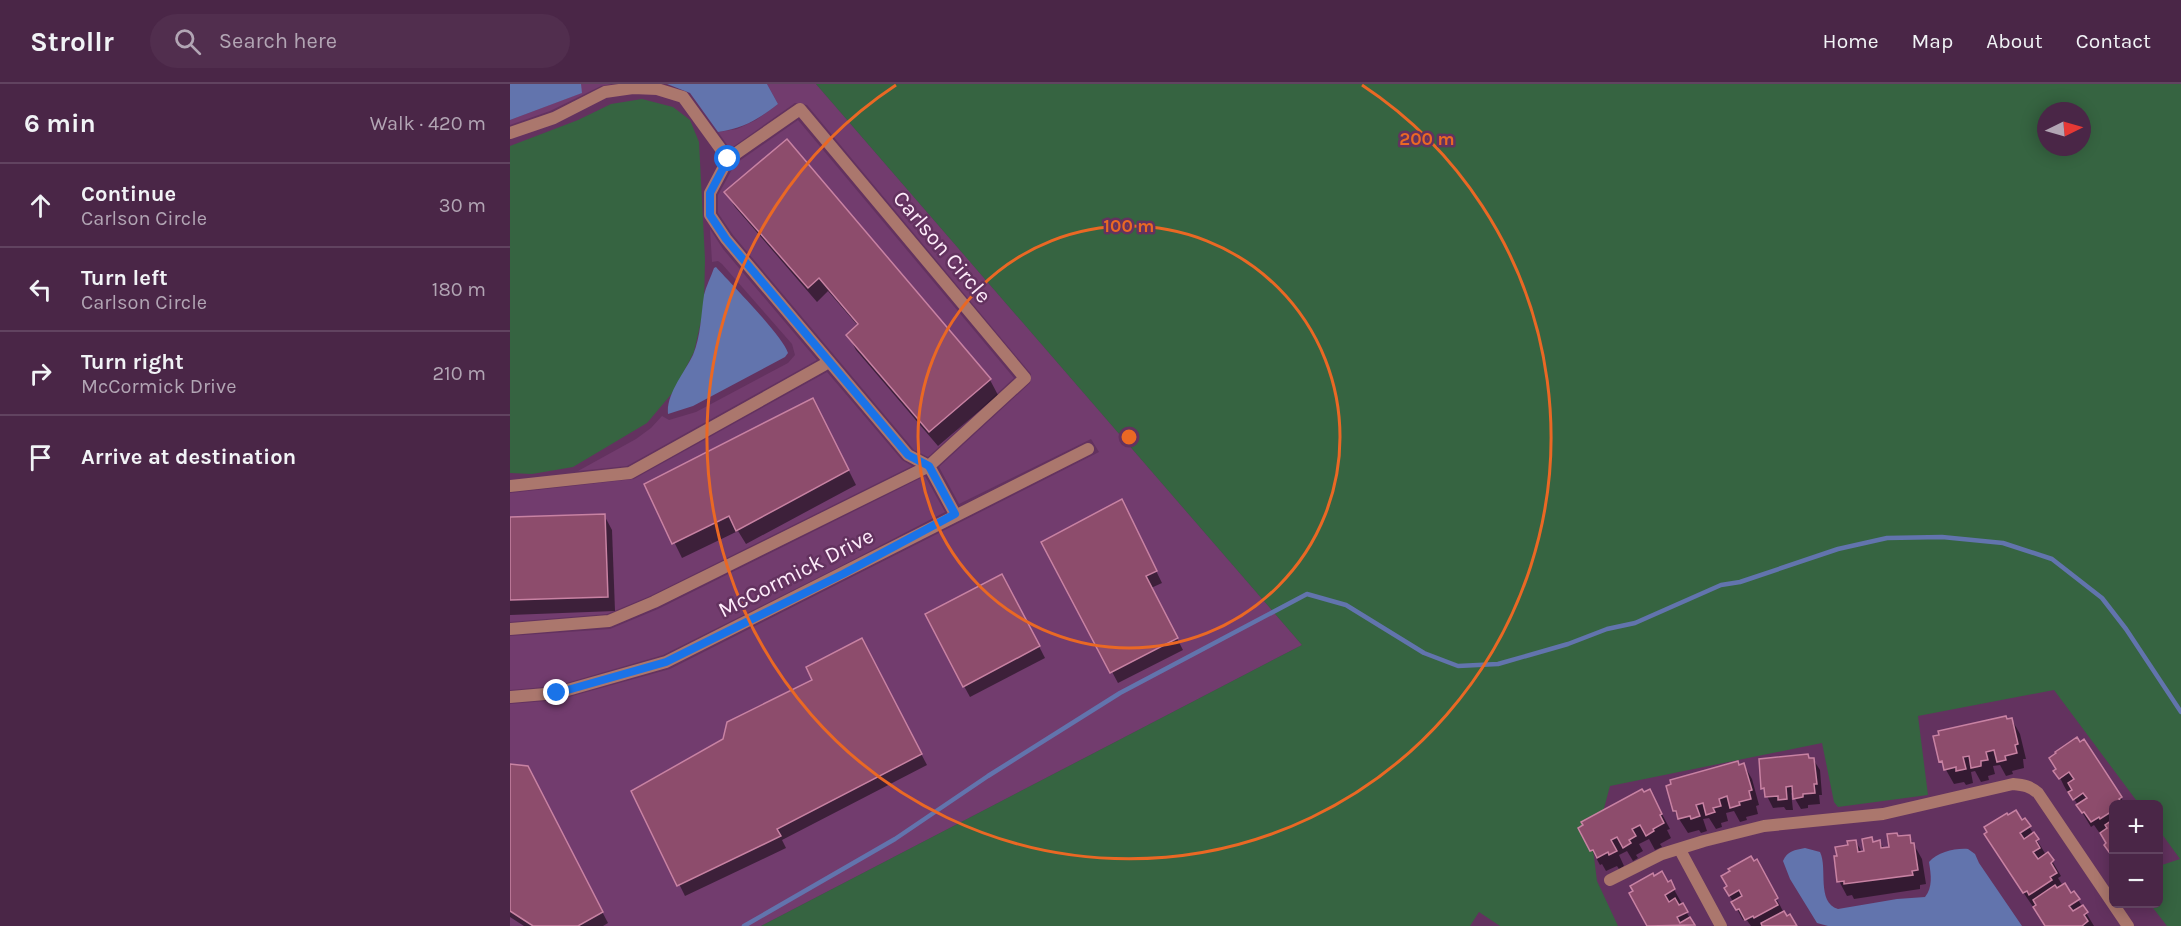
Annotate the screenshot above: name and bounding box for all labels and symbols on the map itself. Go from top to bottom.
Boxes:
north arrow [2037,102,2091,156]
text: 200 m [1399,128,1455,150]
route start [714,145,740,171]
street label: Carlson Circle [887,186,997,308]
text: 100 m [1104,215,1154,237]
centre of rings [1119,427,1139,447]
street label: McCormick Drive [714,523,878,623]
route end [543,679,569,705]

